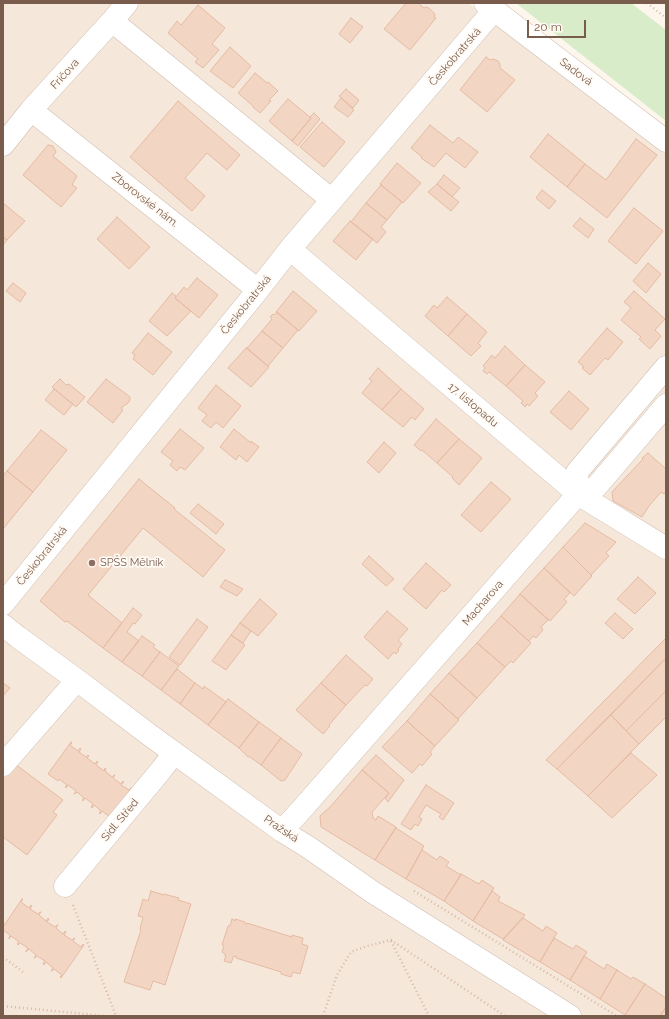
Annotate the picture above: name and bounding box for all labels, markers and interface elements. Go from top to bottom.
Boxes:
scale bar [529,12,588,38]
text: 20 m [534,20,562,34]
street label: Českobratrská [426,25,484,89]
street label: Sadová [557,55,595,89]
street label: Fričova [48,56,82,92]
street label: Zborovské nám. [109,170,181,230]
street label: Českobratrská [218,273,274,337]
street label: 17. listopadu [445,380,501,430]
street label: Českobratrská [14,524,70,588]
place label: SPŠS Mělník [100,556,163,570]
marker: SPŠS Mělník [87,558,97,568]
street label: Macharova [460,578,506,628]
street label: Sídl. Střed [99,796,141,844]
street label: Pražská [261,813,301,845]

